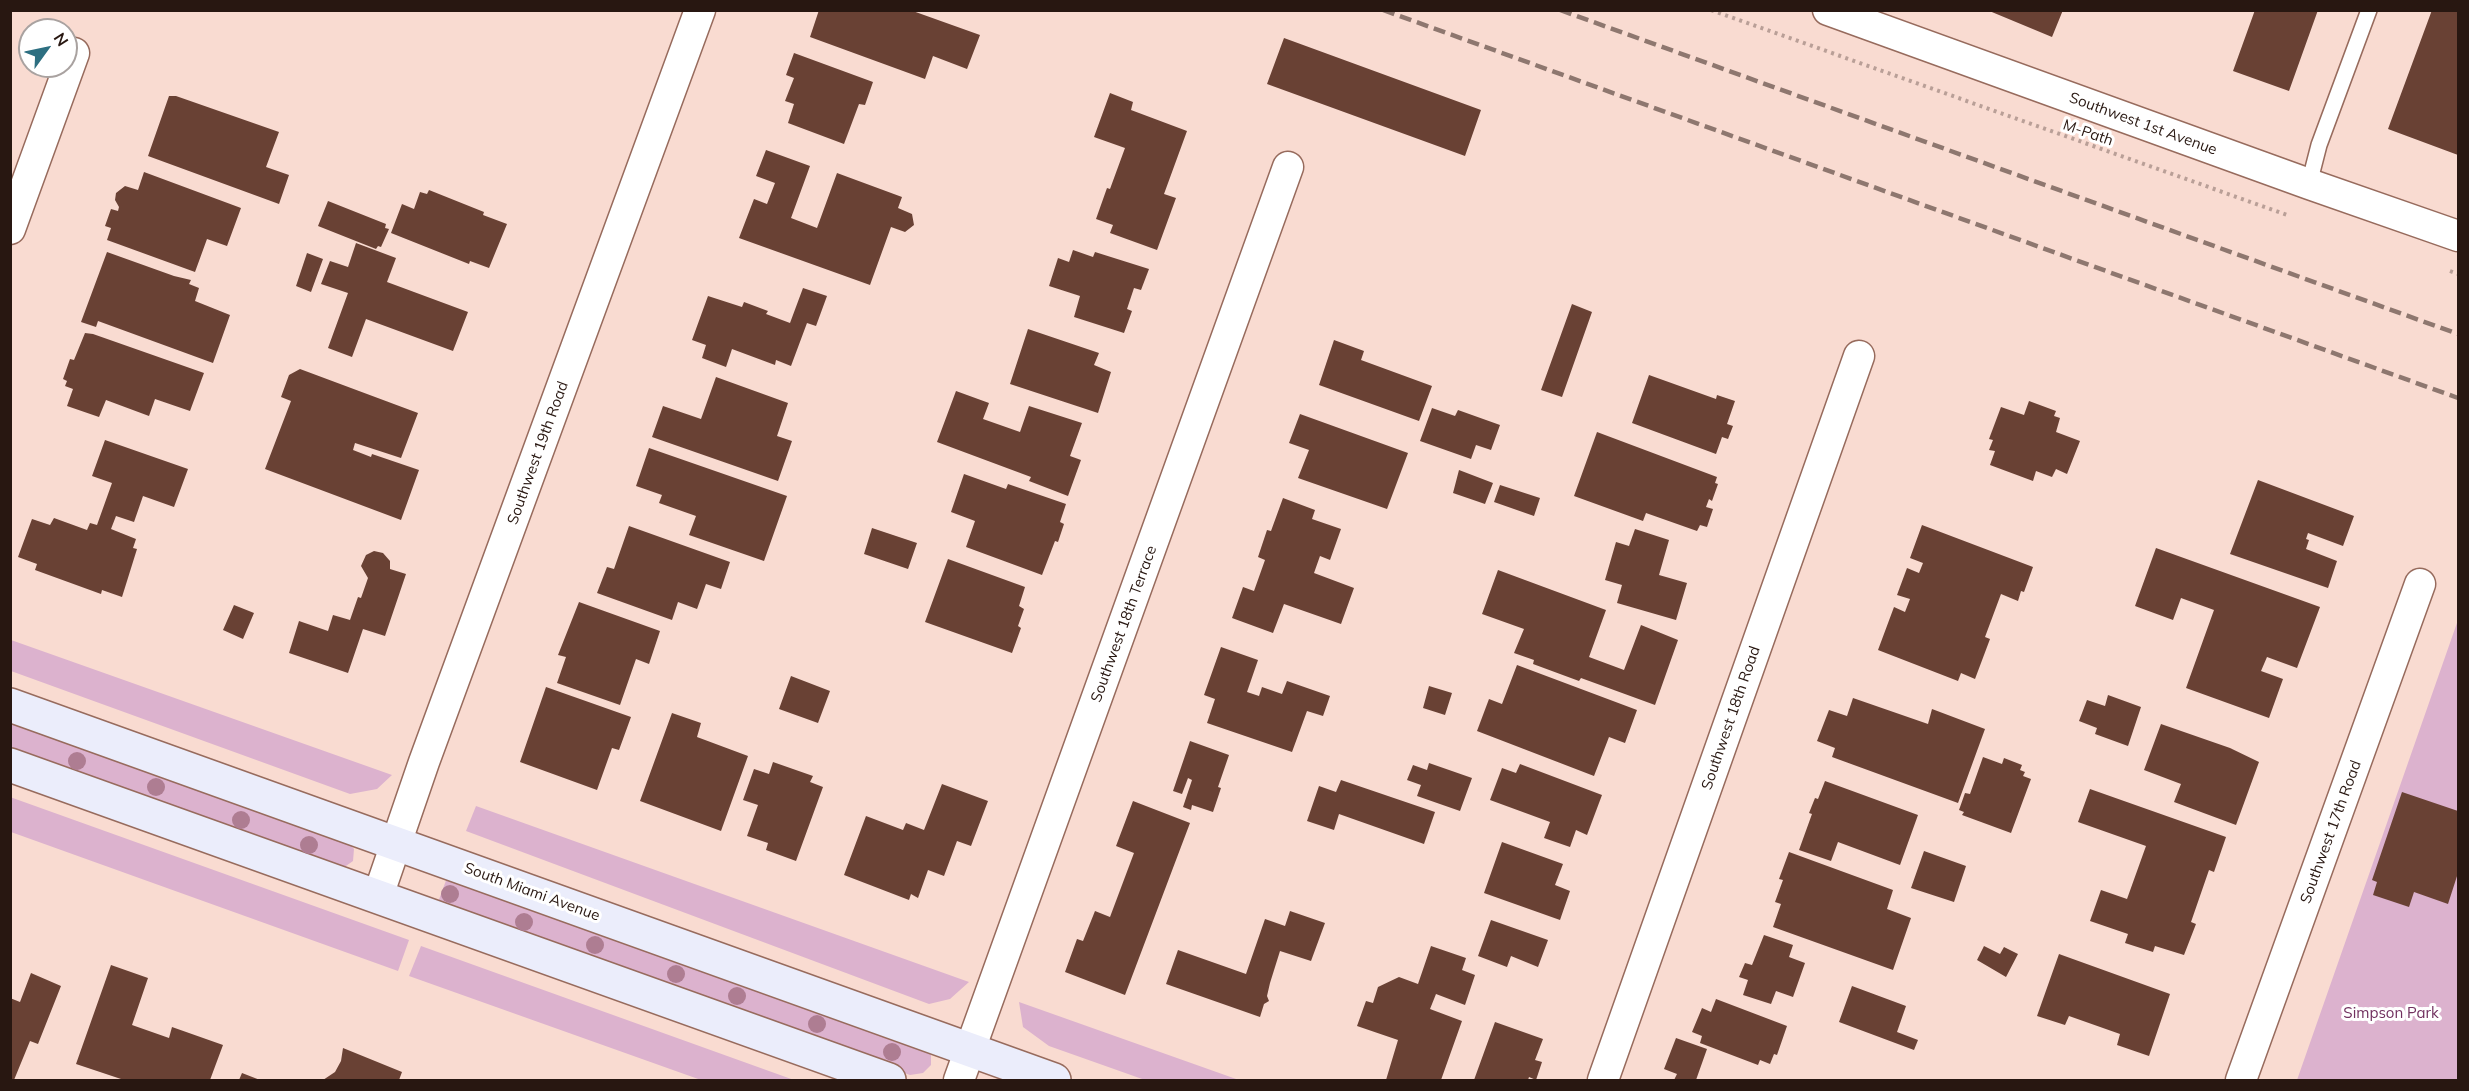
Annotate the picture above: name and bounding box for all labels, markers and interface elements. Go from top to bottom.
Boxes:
north arrow [18,18,78,78]
text: N [50,29,73,50]
street label: Southwest 1st Avenue [2067,89,2219,159]
street label: M-Path [2061,116,2115,150]
street label: Southwest 19th Road [504,379,572,527]
street label: Southwest 18th Terrace [1087,543,1161,705]
street label: Southwest 18th Road [1698,644,1764,792]
street label: Southwest 17th Road [2297,758,2365,906]
street label: South Miami Avenue [462,859,602,925]
park label: Simpson Park [2343,1004,2439,1022]

